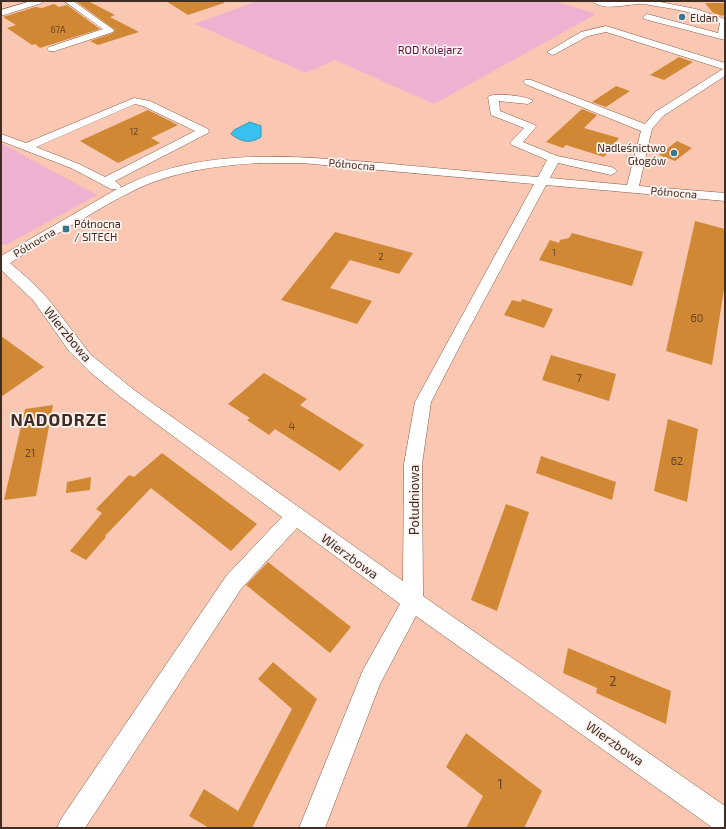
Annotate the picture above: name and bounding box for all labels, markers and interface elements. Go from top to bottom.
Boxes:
place label: Eldan [690,11,718,24]
marker: Eldan [677,12,687,22]
house number: 67A [50,24,66,35]
park label: ROD Kolejarz [398,43,463,57]
house number: 12 [130,126,138,137]
place label: Nadleśnictwo Głogów [597,141,666,167]
marker: Nadleśnictwo Głogów [669,148,679,158]
street label: Północna [328,155,376,173]
street label: Północna [650,183,698,201]
place label: Północna / SITECH [74,217,121,243]
street label: Północna [11,224,57,260]
marker: Północna / SITECH [61,224,71,234]
house number: 1 [552,247,556,258]
house number: 2 [378,251,384,262]
street label: Wierzbowa [41,303,95,365]
house number: 60 [691,311,703,324]
house number: 7 [576,371,582,384]
district label: NADODRZE [10,409,108,429]
house number: 4 [289,419,296,432]
house number: 21 [25,446,35,459]
house number: 62 [671,454,683,467]
street label: Południowa [406,465,422,535]
street label: Wierzbowa [318,530,382,582]
house number: 2 [609,673,617,689]
street label: Wierzbowa [583,717,647,769]
house number: 1 [497,776,503,792]

